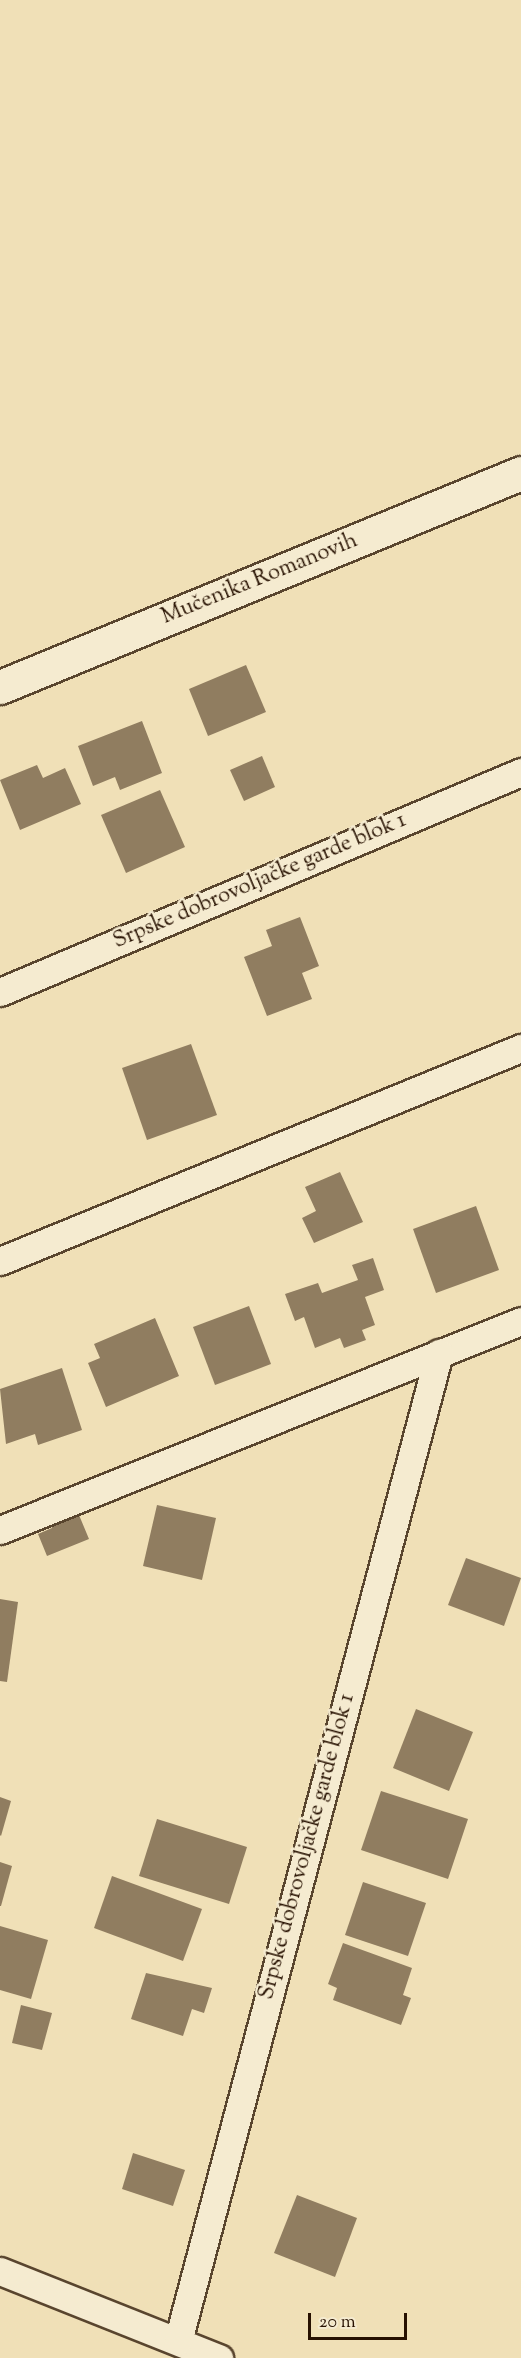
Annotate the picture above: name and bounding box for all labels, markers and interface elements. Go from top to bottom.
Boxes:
street label: Mučenika Romanovih [158,529,362,631]
street label: Srpske dobrovoljačke garde blok 1 [110,808,410,956]
street label: Srpske dobrovoljačke garde blok 1 [254,1691,362,2003]
scale bar [311,2301,410,2339]
text: 20 m [319,2310,356,2336]

